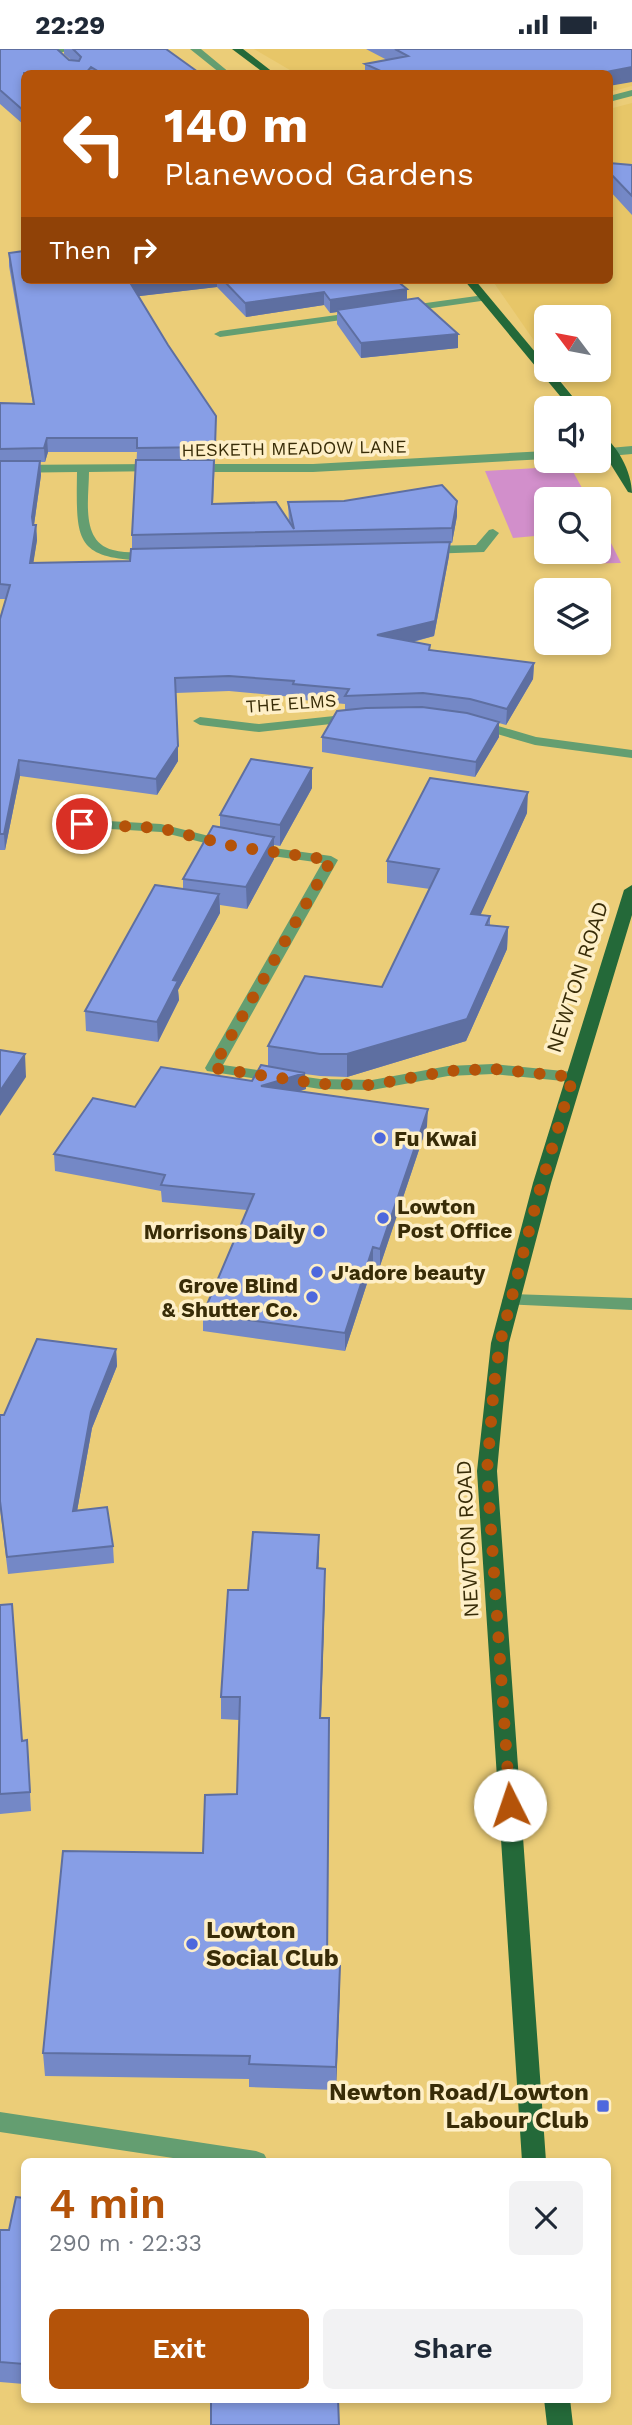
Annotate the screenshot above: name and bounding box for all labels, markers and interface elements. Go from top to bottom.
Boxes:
text: 22:29 [35,10,105,40]
text: 140 m [164,96,308,154]
icon: left [49,98,140,189]
text: Planewood Gardens [164,155,474,193]
icon: right [125,231,163,269]
text: Then [49,235,111,265]
north arrow [534,305,611,381]
map controls [534,305,611,655]
button: sound [534,396,611,473]
street label: HESKETH MEADOW LANE [181,436,407,460]
button: search [534,487,611,564]
button: layers [534,578,611,655]
street label: THE ELMS [245,689,337,717]
pin [52,794,112,854]
icon: arrive [63,805,101,843]
street label: NEWTON ROAD [541,898,613,1056]
place label: Fu Kwai [394,1126,477,1151]
marker: Fu Kwai [372,1130,388,1146]
place label: Lowton Post Office [397,1194,512,1243]
marker: Lowton Post Office [375,1210,391,1226]
place label: Morrisons Daily [144,1219,305,1244]
marker: Morrisons Daily [311,1223,327,1239]
place label: J'adore beauty [331,1260,485,1285]
marker: J'adore beauty [309,1264,325,1280]
place label: Grove Blind & Shutter Co. [162,1273,298,1322]
marker: Grove Blind & Shutter Co. [304,1289,320,1305]
street label: NEWTON ROAD [450,1460,484,1618]
position arrow [473,1768,547,1842]
place label: Lowton Social Club [206,1916,339,1972]
marker: Lowton Social Club [184,1936,200,1952]
place label: Newton Road/Lowton Labour Club [329,2078,589,2134]
marker: Newton Road/Lowton Labour Club [595,2098,611,2114]
text: 4 min [49,2179,166,2228]
button: close [509,2181,583,2255]
text: 290 m · 22:33 [49,2230,202,2257]
button: Exit [49,2309,309,2389]
button: Share [323,2309,583,2389]

